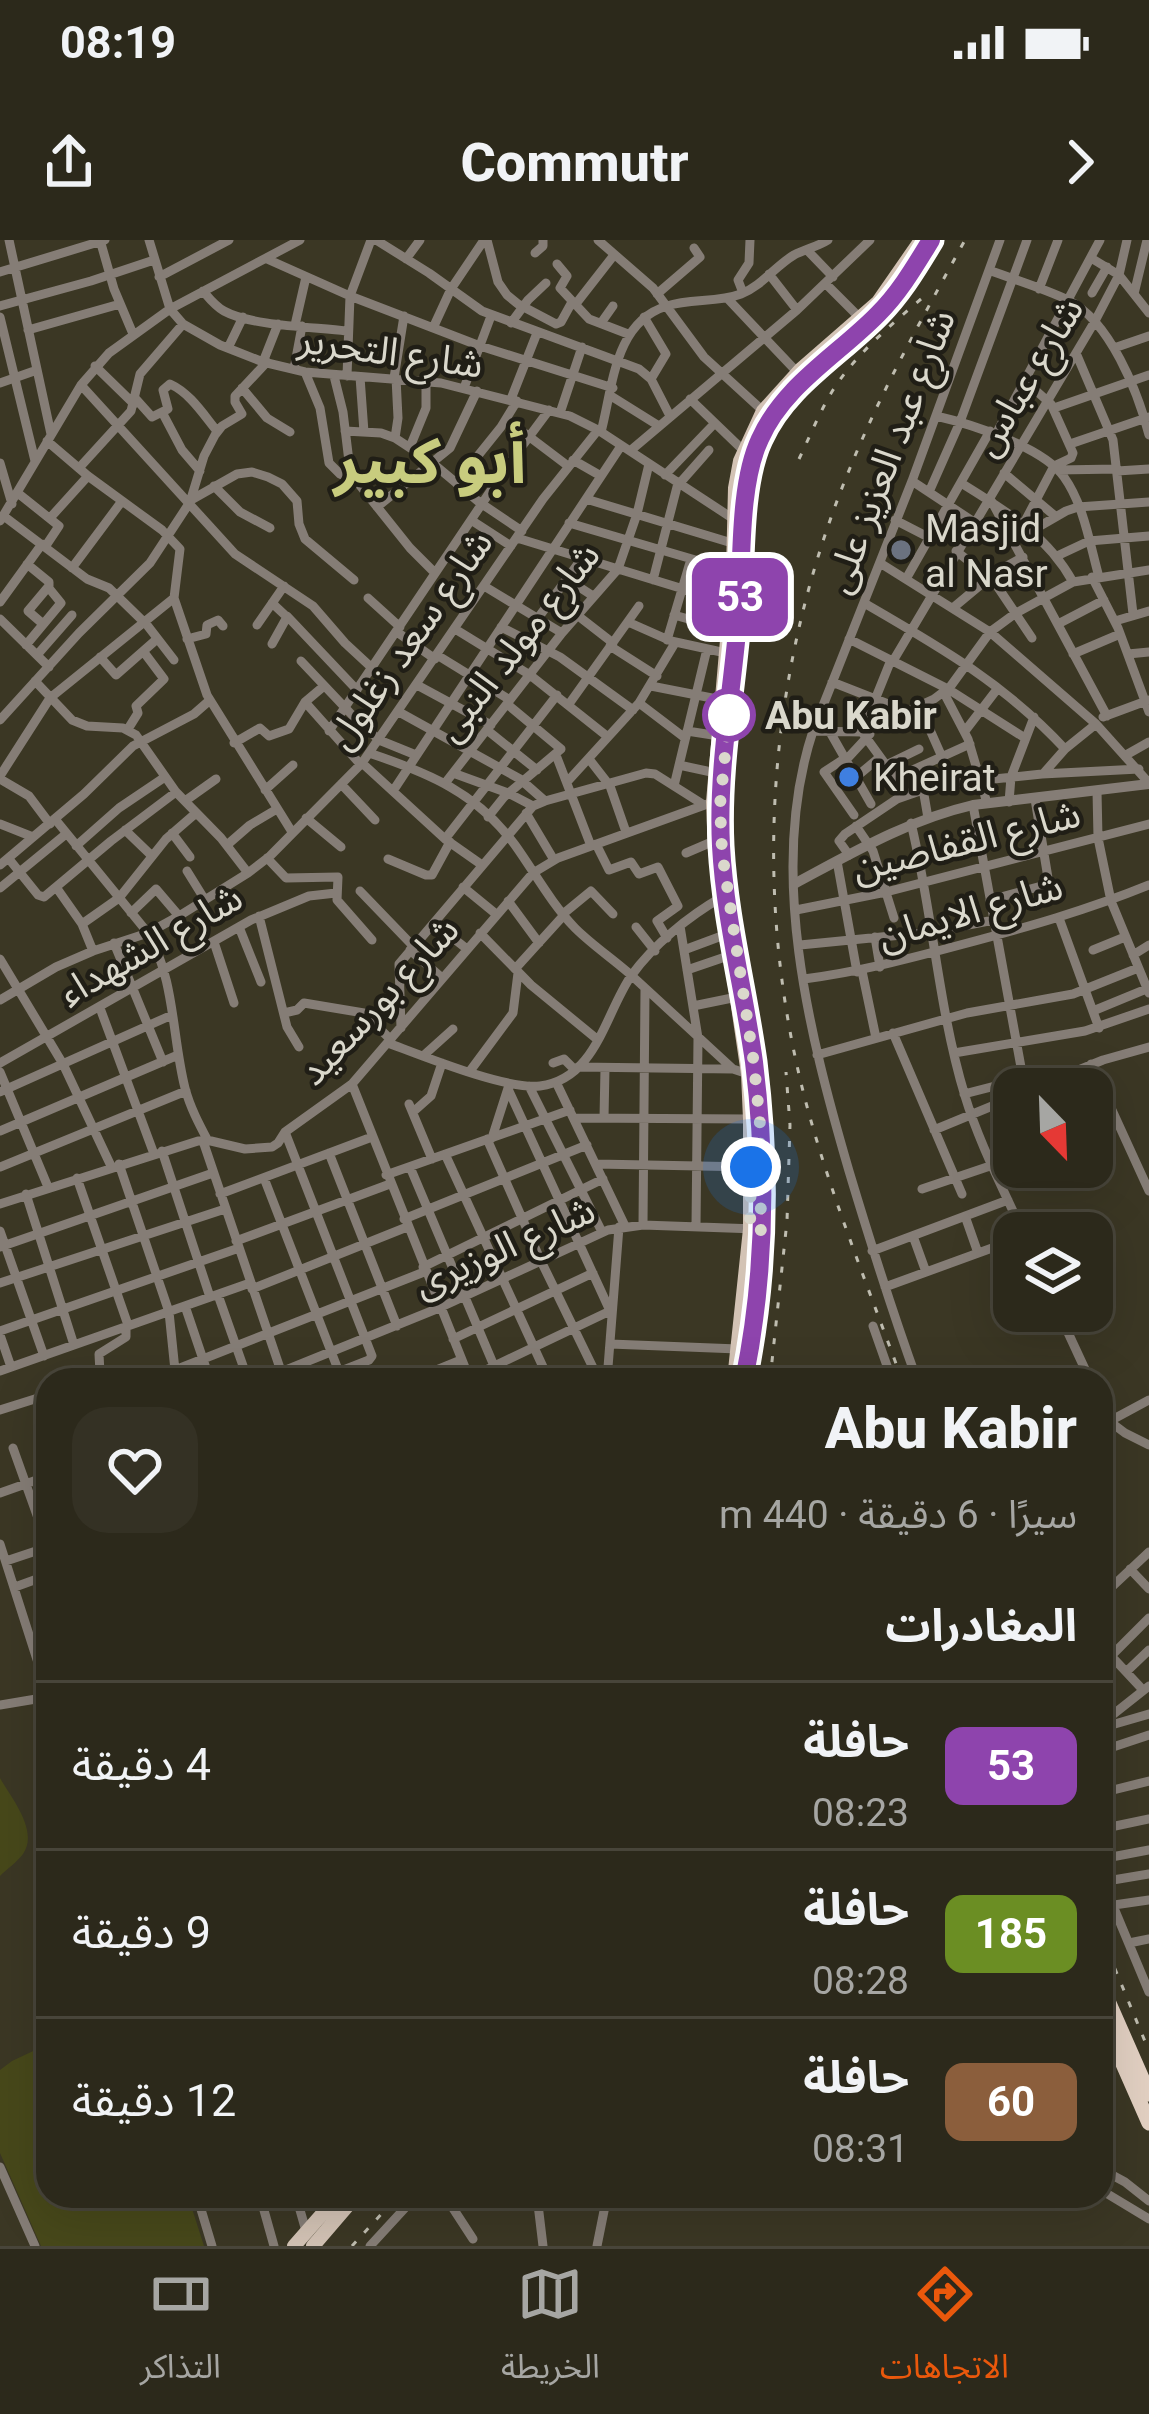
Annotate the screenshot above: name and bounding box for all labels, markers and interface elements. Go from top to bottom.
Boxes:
text: 08:19 [60,16,176,69]
icon: share [36,129,102,195]
icon: forward [1047,129,1113,195]
text: Commutr [460,131,689,194]
street label: شارع عباس [963,289,1097,467]
street label: شارع عبد العزيز على [815,303,970,601]
street label: شارع التحرير [294,316,486,393]
district label: أبو كبير [331,421,526,498]
place label: Masjid al Nasr [925,506,1048,597]
street label: شارع سعد زغلول [317,521,507,761]
street label: شارع مولد النبى [426,533,614,753]
marker: Masjid al Nasr [888,537,914,563]
line badge: 53 [686,558,794,636]
text: 53 [716,572,764,621]
marker: Abu Kabir [704,690,754,740]
place label: Abu Kabir [765,693,937,739]
place label: Kheirat [873,755,996,801]
marker: Kheirat [836,764,862,790]
street label: شارع القفاصين [847,790,1086,896]
street label: شارع الايمان [873,863,1069,964]
street label: شارع الشهداء [51,874,253,1020]
street label: شارع بورسعيد [289,907,472,1098]
north arrow [993,1068,1113,1188]
map controls [993,1068,1113,1332]
your location [721,1137,781,1197]
street label: شارع الوزيرى [407,1187,604,1312]
button: layers [993,1212,1113,1332]
text: Abu Kabir [825,1395,1077,1462]
button: heart [72,1407,198,1533]
text: سيرًا · 6 دقيقة · 440 m [719,1492,1077,1538]
text: المغادرات [885,1599,1077,1652]
text: حافلة [803,1715,909,1768]
text: 4 دقيقة [72,1738,211,1791]
text: 53 [987,1741,1035,1790]
text: 08:23 [812,1790,909,1836]
text: حافلة [803,1883,909,1936]
text: 9 دقيقة [72,1906,211,1959]
text: 185 [975,1909,1047,1958]
text: 08:28 [812,1958,909,2004]
text: حافلة [803,2051,909,2104]
text: 12 دقيقة [72,2074,236,2127]
text: 60 [987,2077,1035,2126]
text: 08:31 [812,2126,909,2172]
tab: التذاكر [140,2261,221,2402]
tab: الخريطة [501,2261,600,2402]
tab: الاتجاهات [880,2261,1009,2402]

